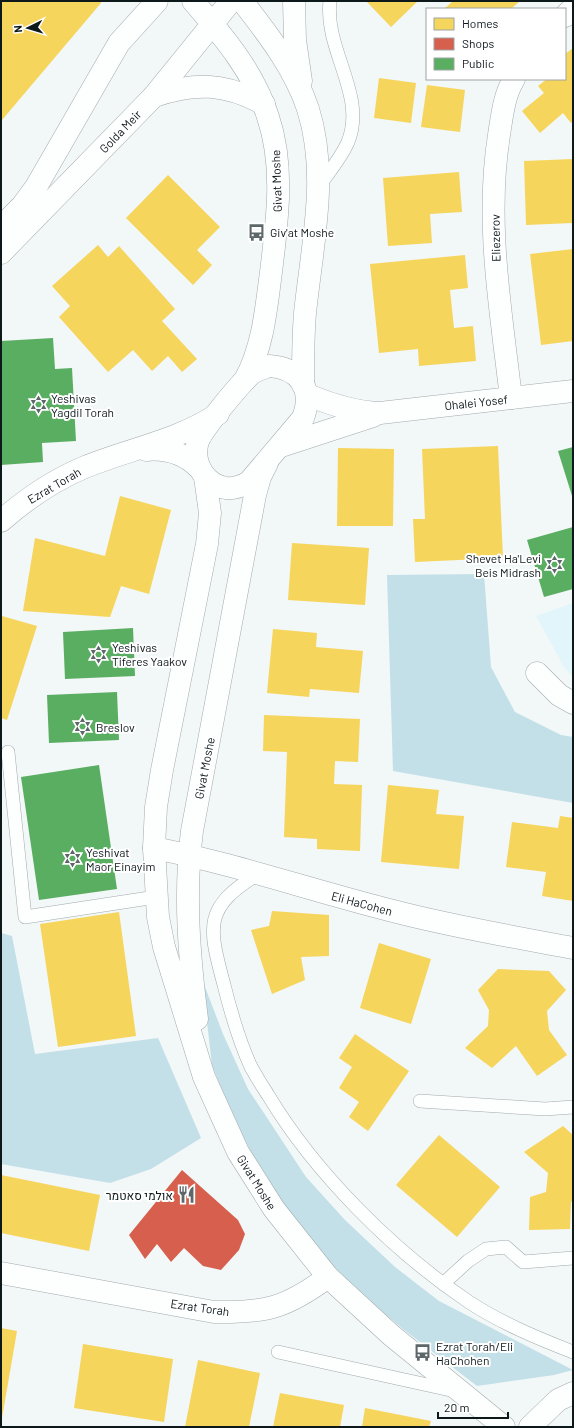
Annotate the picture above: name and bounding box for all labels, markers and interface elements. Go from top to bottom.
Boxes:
north arrow [8,8,48,48]
legend [426,8,566,80]
text: Homes [462,16,499,30]
text: N [11,25,24,33]
text: Shops [462,36,495,50]
text: Public [462,56,494,70]
street label: Golda Meir [96,106,144,155]
street label: Givat Moshe [268,150,284,212]
street label: Eliezerov [488,214,502,262]
bus stop icon: Giv'at Moshe [247,222,267,242]
place label: Giv'at Moshe [270,225,334,239]
place label: Yeshivas Yagdil Torah [51,391,114,419]
street label: Ohalei Yosef [444,392,508,412]
synagogue icon: Yeshivas Yagdil Torah [28,395,48,415]
street label: Ezrat Torah [25,464,83,506]
place label: Shevet Ha'Levi Beis Midrash [466,551,541,579]
synagogue icon: Shevet Ha'Levi Beis Midrash [544,555,564,575]
place label: Yeshivas Tiferes Yaakov [112,640,187,668]
synagogue icon: Yeshivas Tiferes Yaakov [89,644,109,664]
synagogue icon: Breslov [73,717,93,737]
place label: Breslov [96,720,135,734]
street label: Givat Moshe [191,736,217,800]
place label: Yeshivat Maor Einayim [86,845,155,873]
synagogue icon: Yeshivat Maor Einayim [63,849,83,869]
street label: Eli HaCohen [330,888,394,918]
street label: Givat Moshe [234,1152,280,1212]
restaurant icon: אולמי סאטמר [176,1185,196,1205]
place label: אולמי סאטמר [106,1188,173,1202]
street label: Ezrat Torah [170,1296,230,1318]
place label: Ezrat Torah/Eli HaChohen [436,1339,513,1367]
bus stop icon: Ezrat Torah/Eli HaChohen [413,1343,433,1363]
scale bar [438,1394,508,1420]
text: 20 m [444,1400,470,1414]

